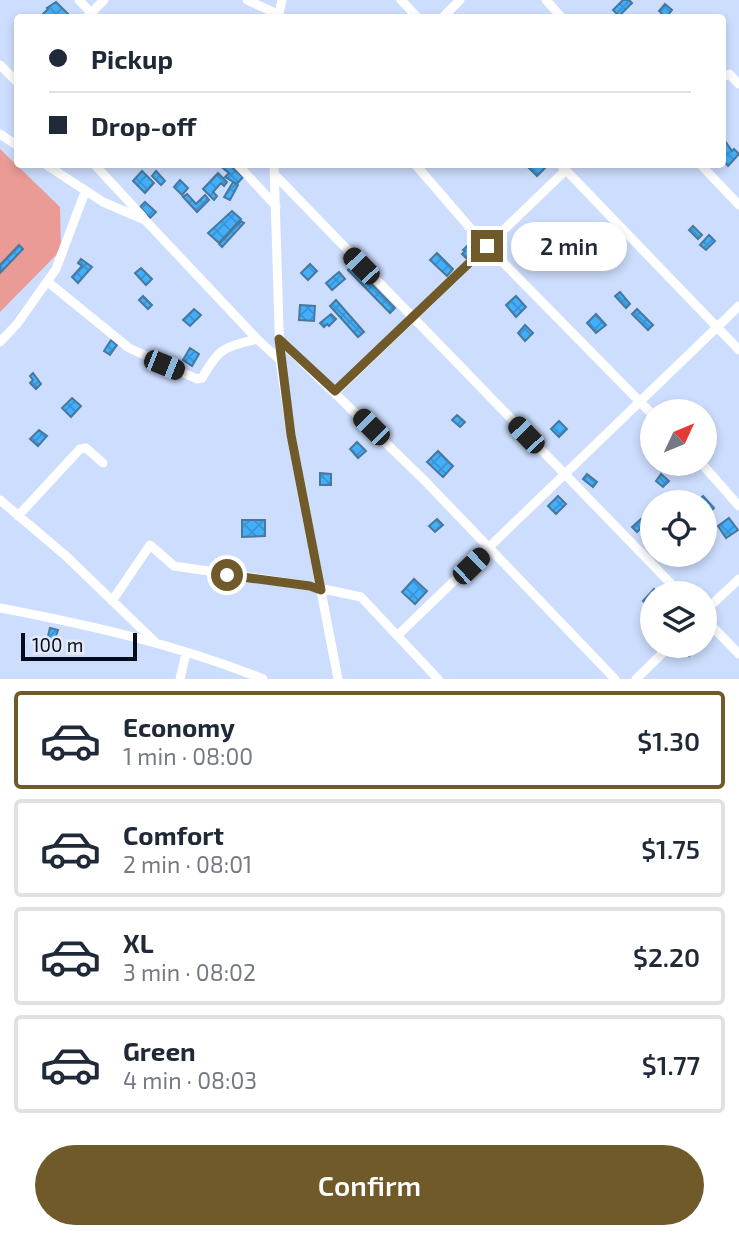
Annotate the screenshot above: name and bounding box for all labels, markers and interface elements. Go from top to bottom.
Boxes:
text: Pickup [91,43,173,74]
text: Drop-off [91,110,196,141]
callout: 2 min [512,222,627,270]
route end [471,230,503,262]
text: 2 min [540,232,598,260]
car [339,244,384,288]
car [141,347,188,383]
north arrow [640,399,718,476]
map controls [640,399,717,658]
car [349,405,394,449]
car [504,413,549,457]
button: locate [640,490,717,567]
car [449,544,494,588]
route start [211,559,243,591]
button: layers [640,581,717,658]
scale bar [21,630,136,662]
text: 100 m [32,633,83,656]
icon: car [39,709,102,772]
text: Economy [123,711,235,742]
text: $1.30 [637,725,700,756]
text: 1 min · 08:00 [123,742,253,770]
icon: car [39,817,102,880]
text: Comfort [123,819,224,850]
text: $1.75 [641,833,700,864]
text: 2 min · 08:01 [123,850,252,878]
icon: car [39,925,102,988]
text: XL [123,927,154,958]
text: $2.20 [633,941,700,972]
text: 3 min · 08:02 [123,958,256,986]
icon: car [39,1033,102,1096]
text: Green [123,1035,196,1066]
text: $1.77 [642,1049,700,1080]
text: 4 min · 08:03 [123,1066,257,1094]
button: Confirm [35,1145,704,1225]

